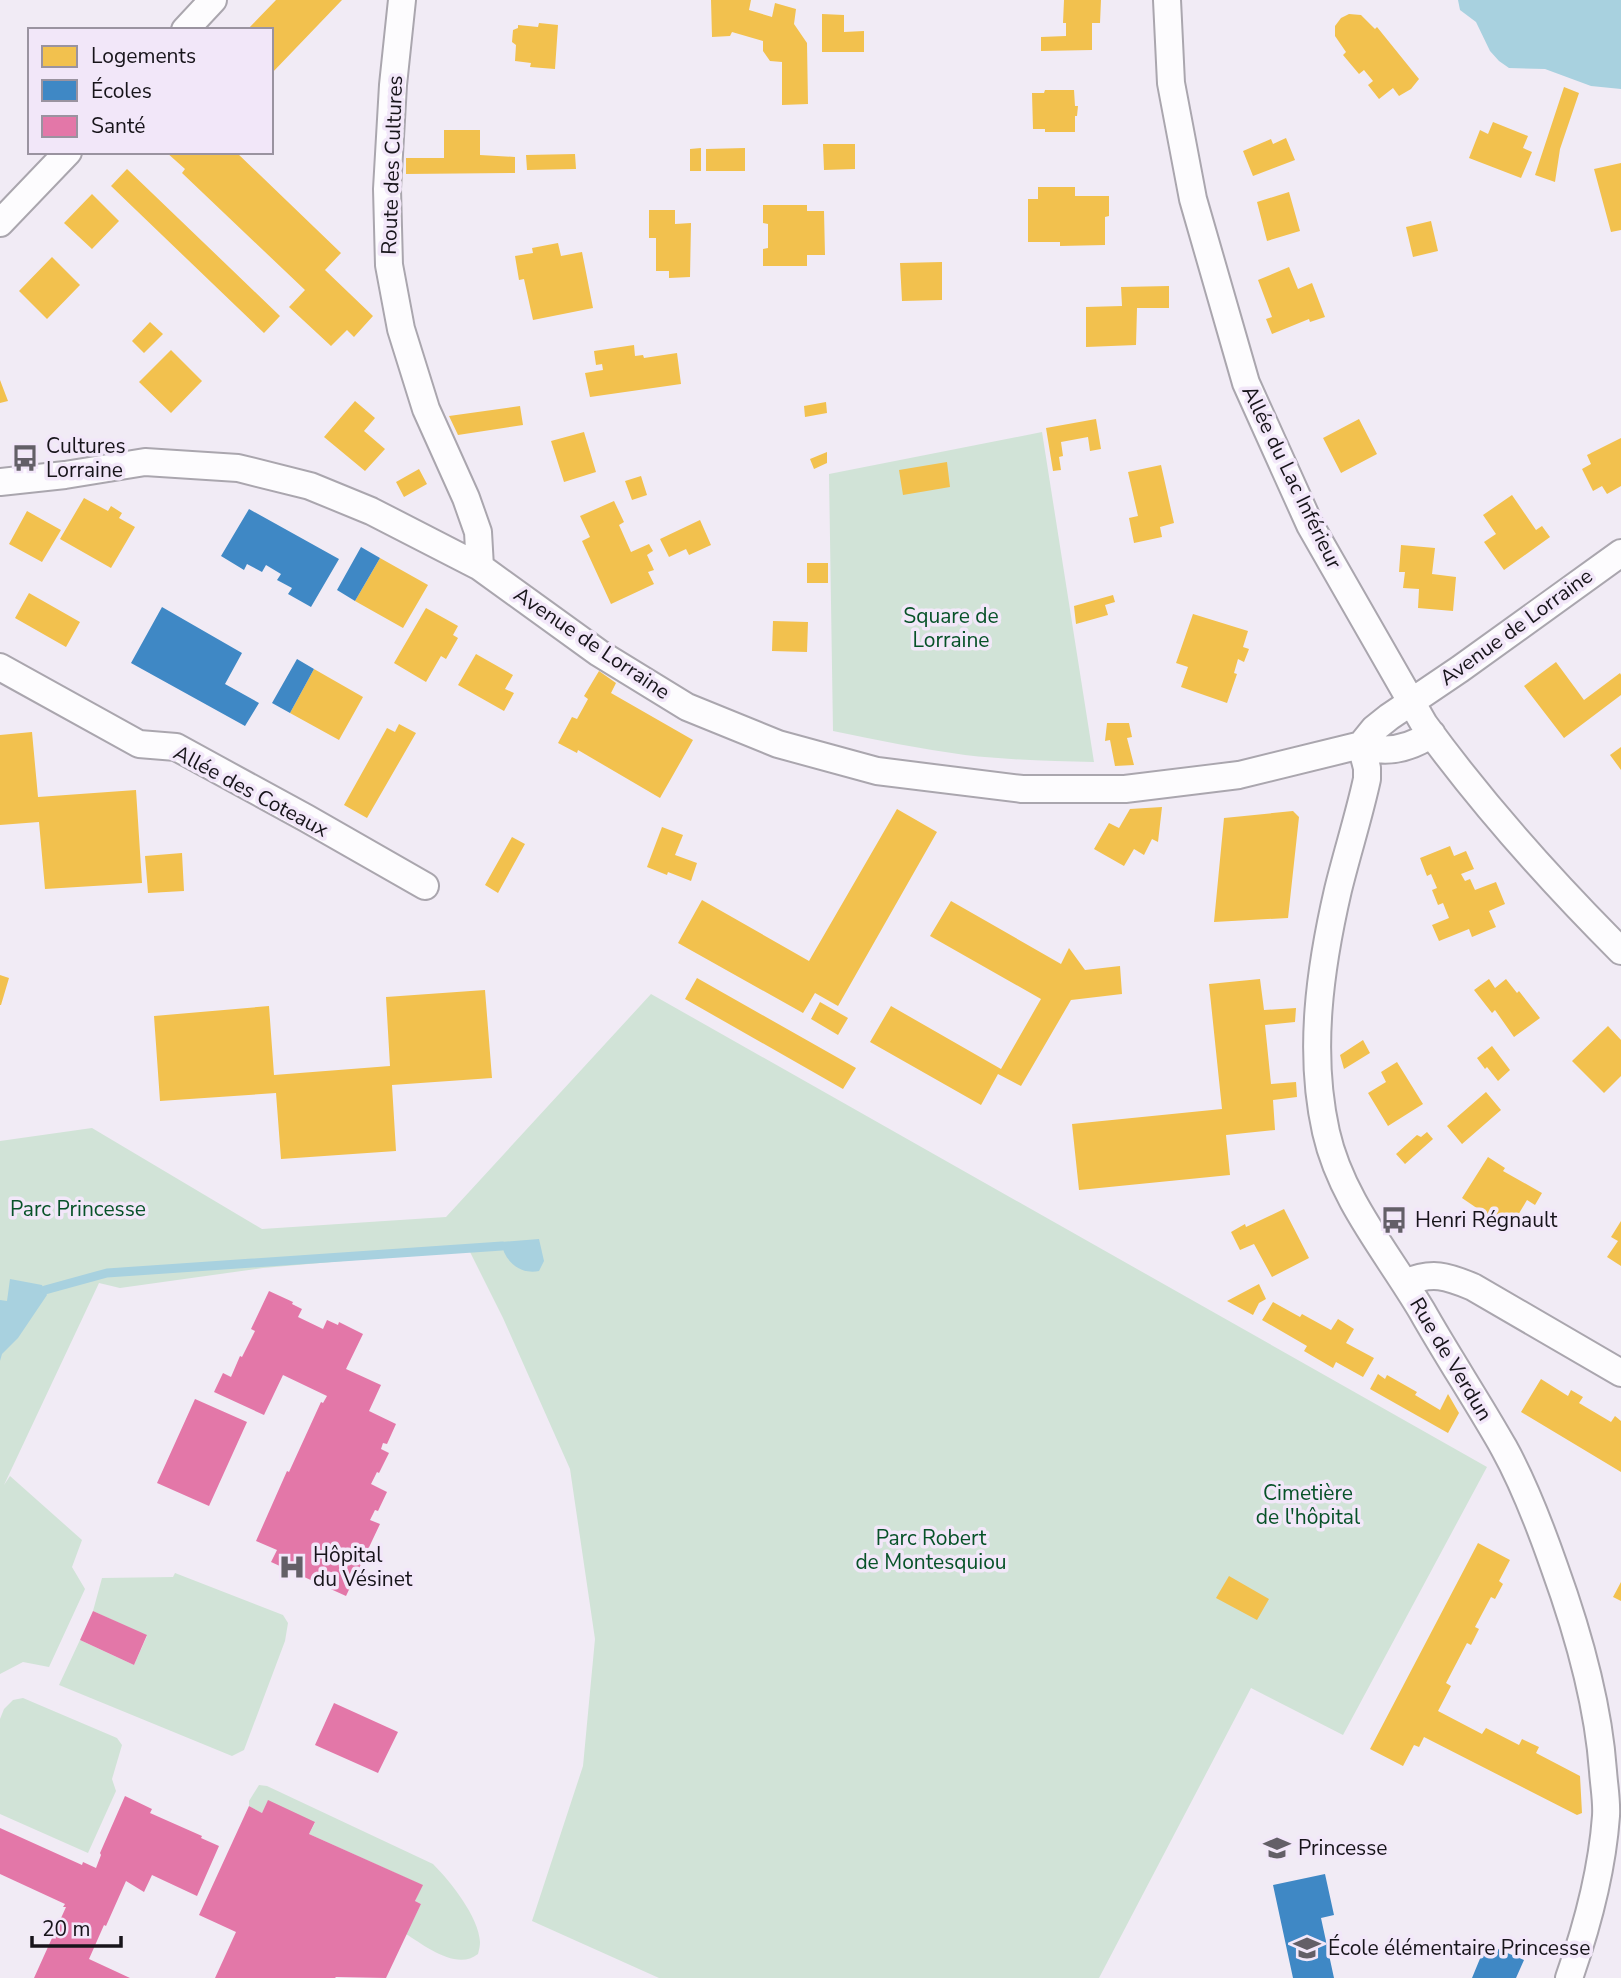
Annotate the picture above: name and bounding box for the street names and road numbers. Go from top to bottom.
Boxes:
street label: Route des Cultures [375,75,409,255]
street label: Allée du Lac Inférieur [1235,381,1349,574]
street label: Avenue de Lorraine [1434,562,1598,692]
street label: Avenue de Lorraine [508,580,676,706]
street label: Allée des Coteaux [169,738,333,844]
street label: Rue de Verdun [1403,1292,1499,1426]

